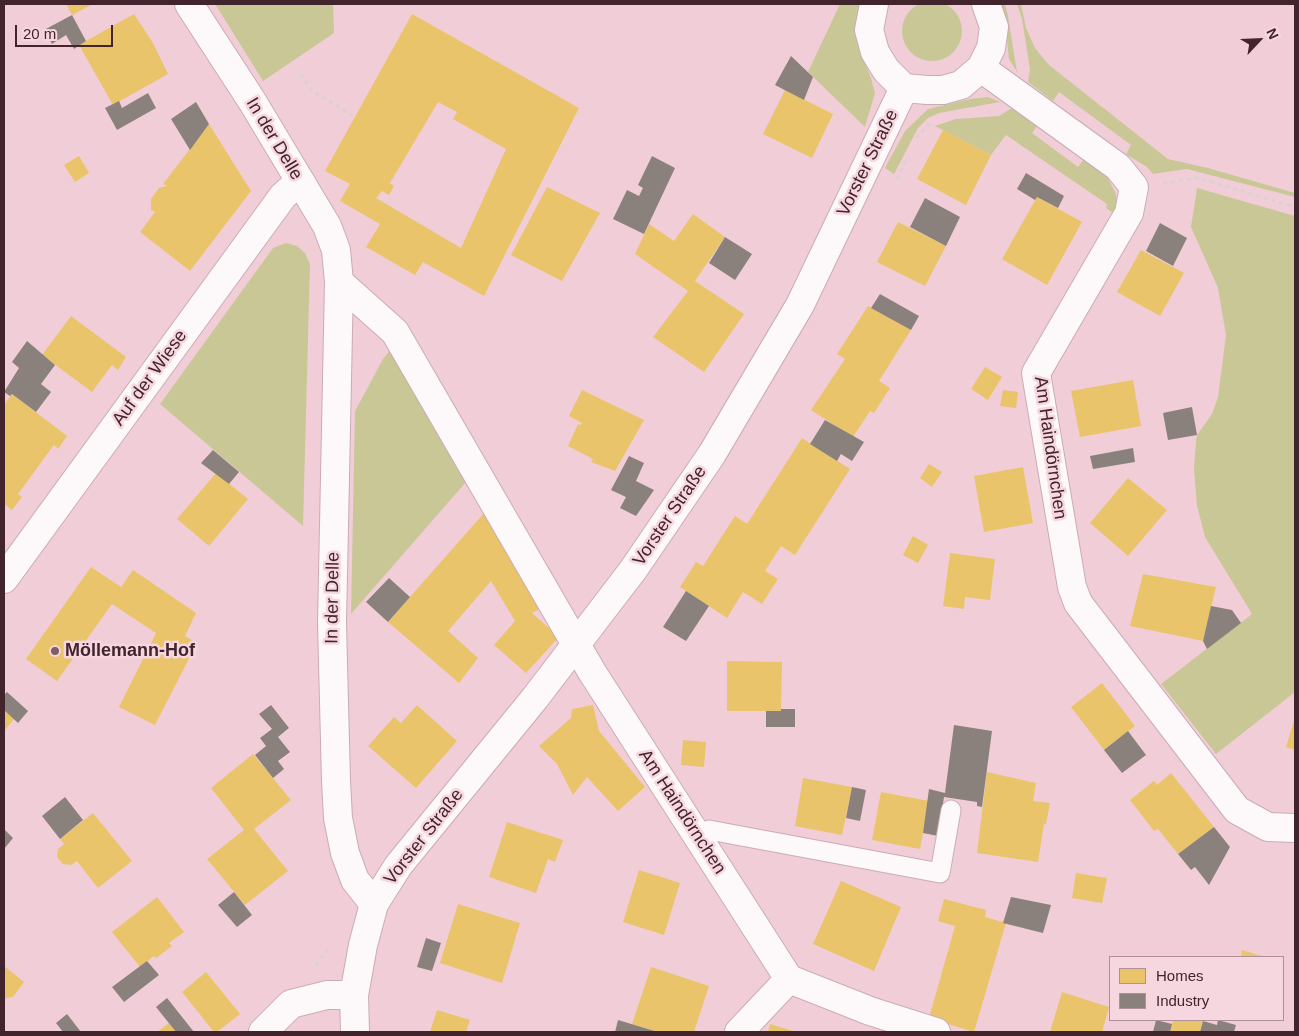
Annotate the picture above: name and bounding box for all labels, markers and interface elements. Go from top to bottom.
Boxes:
scale bar [18,15,115,47]
north arrow [1234,15,1284,65]
text: 20 m [23,25,56,42]
text: N [1263,26,1282,42]
street label: In der Delle [241,94,307,184]
street label: Vorster Straße [833,106,903,220]
street label: Auf der Wiese [108,326,192,430]
street label: Am Haindörnchen [1029,375,1071,521]
street label: Vorster Straße [629,462,711,570]
street label: In der Delle [321,552,345,644]
place label: Möllemann-Hof [65,640,195,662]
marker: Möllemann-Hof [49,645,61,657]
street label: Am Haindörnchen [634,746,730,878]
street label: Vorster Straße [380,785,468,889]
legend [1109,956,1284,1021]
text: Homes [1156,967,1204,984]
text: Industry [1156,992,1209,1009]

